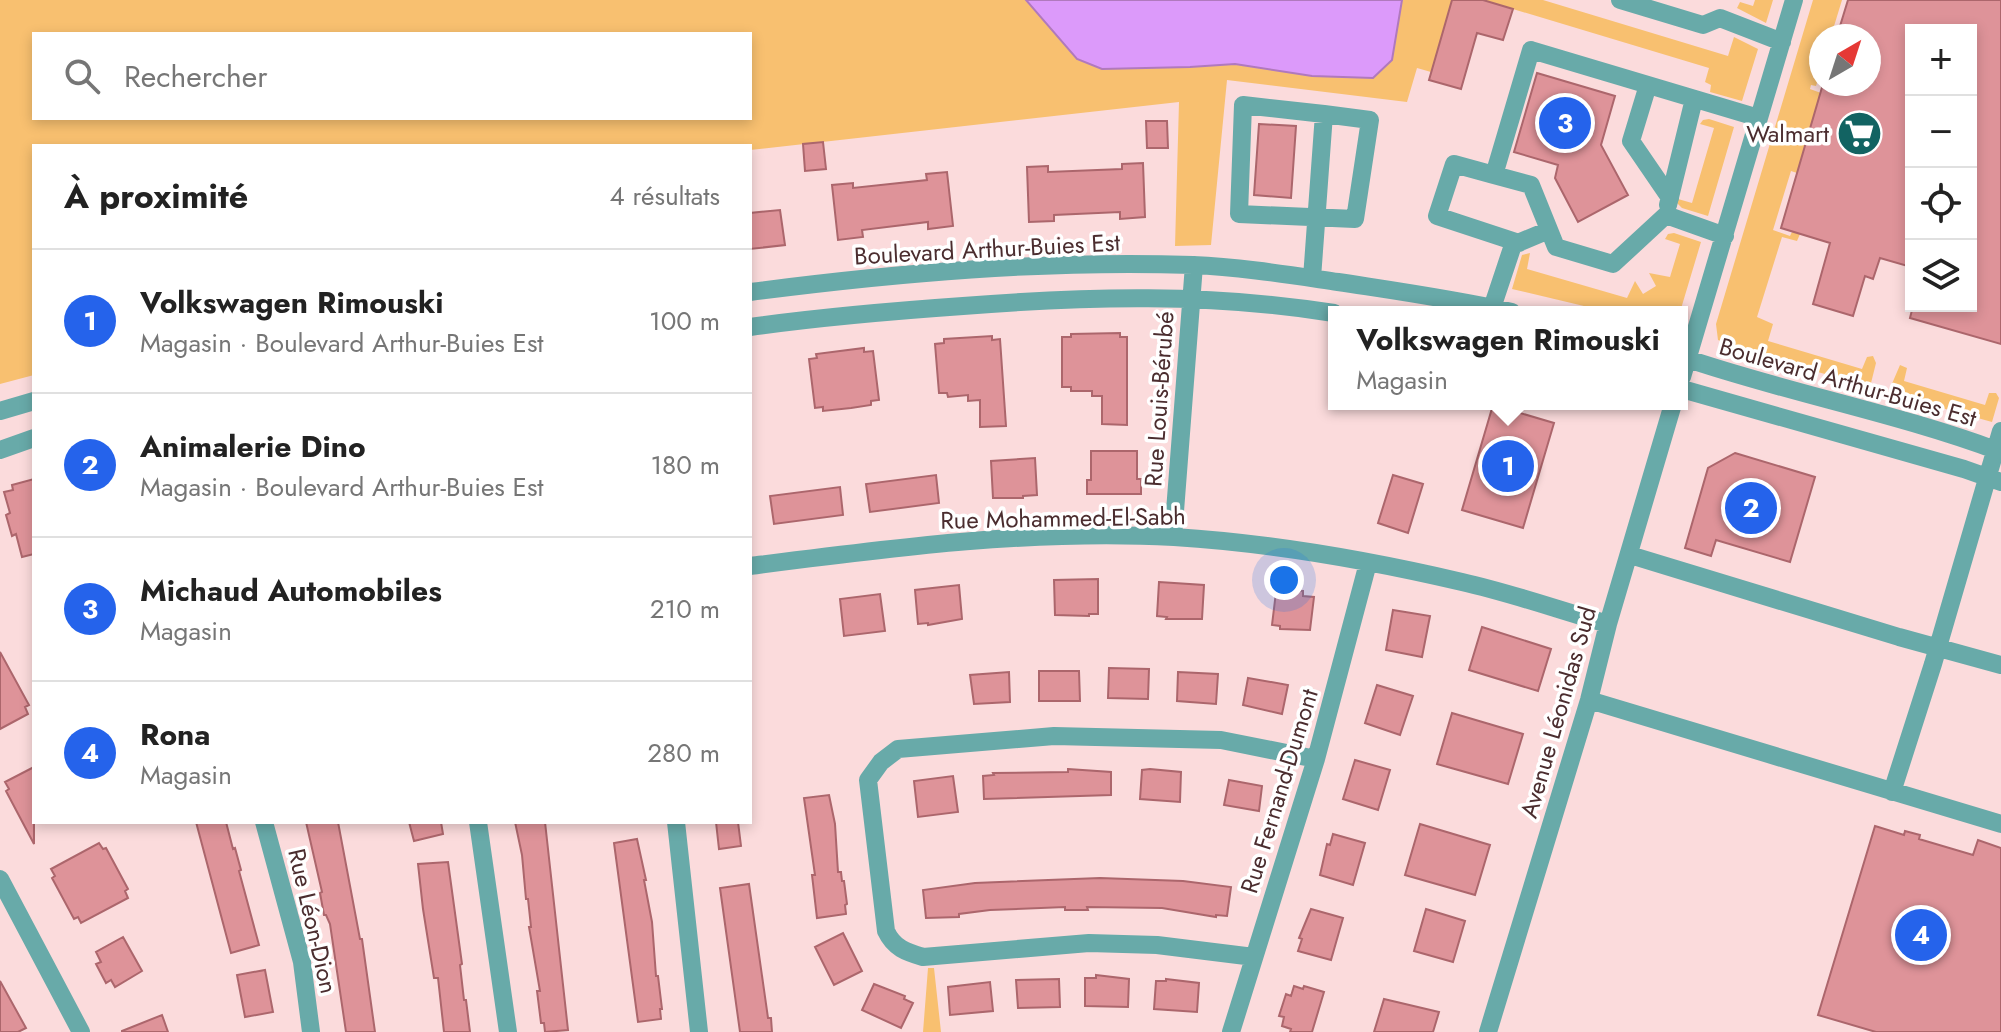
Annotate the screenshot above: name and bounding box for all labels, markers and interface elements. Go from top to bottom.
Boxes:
north arrow [1809,24,1881,96]
map controls [1905,24,1977,312]
button: + [1905,24,1977,96]
search box [32,32,752,120]
icon: search [60,54,104,98]
text: Rechercher [124,55,267,98]
pin: 3 [1539,93,1591,153]
button: − [1905,96,1977,168]
supermarket icon: Walmart [1836,109,1884,157]
place label: Walmart [1746,116,1829,151]
button: locate [1905,168,1977,240]
text: À proximité [64,172,248,221]
text: 4 résultats [610,177,720,215]
street label: Boulevard Arthur-Buies Est [853,225,1121,273]
button: layers [1905,240,1977,312]
text: Volkswagen Rimouski [140,281,444,324]
text: 1 [83,302,97,340]
text: 100 m [649,302,720,340]
popup [1328,306,1688,410]
street label: Rue Louis-Bérubé [1135,310,1183,488]
text: Volkswagen Rimouski [1356,318,1660,361]
text: Magasin · Boulevard Arthur-Buies Est [140,324,544,362]
street label: Boulevard Arthur-Buies Est [1715,328,1981,436]
text: Magasin [1356,361,1448,399]
text: Animalerie Dino [140,425,366,468]
pin: 1 [1482,436,1534,496]
text: 2 [81,446,99,484]
text: 180 m [650,446,720,484]
text: Magasin · Boulevard Arthur-Buies Est [140,468,544,506]
pin: 2 [1725,478,1777,538]
street label: Rue Mohammed-El-Sabh [940,498,1186,538]
your location [1264,560,1304,600]
text: Michaud Automobiles [140,569,442,612]
text: 3 [82,590,98,628]
text: 210 m [650,590,720,628]
street label: Avenue Léonidas Sud [1511,602,1605,822]
text: Magasin [140,612,232,650]
street label: Rue Fernand-Dumont [1231,684,1327,898]
text: Rona [140,713,211,756]
text: 4 [81,734,99,772]
text: 280 m [647,734,720,772]
text: Magasin [140,756,232,794]
street label: Rue Léon-Dion [279,845,347,997]
pin: 4 [1895,905,1947,965]

